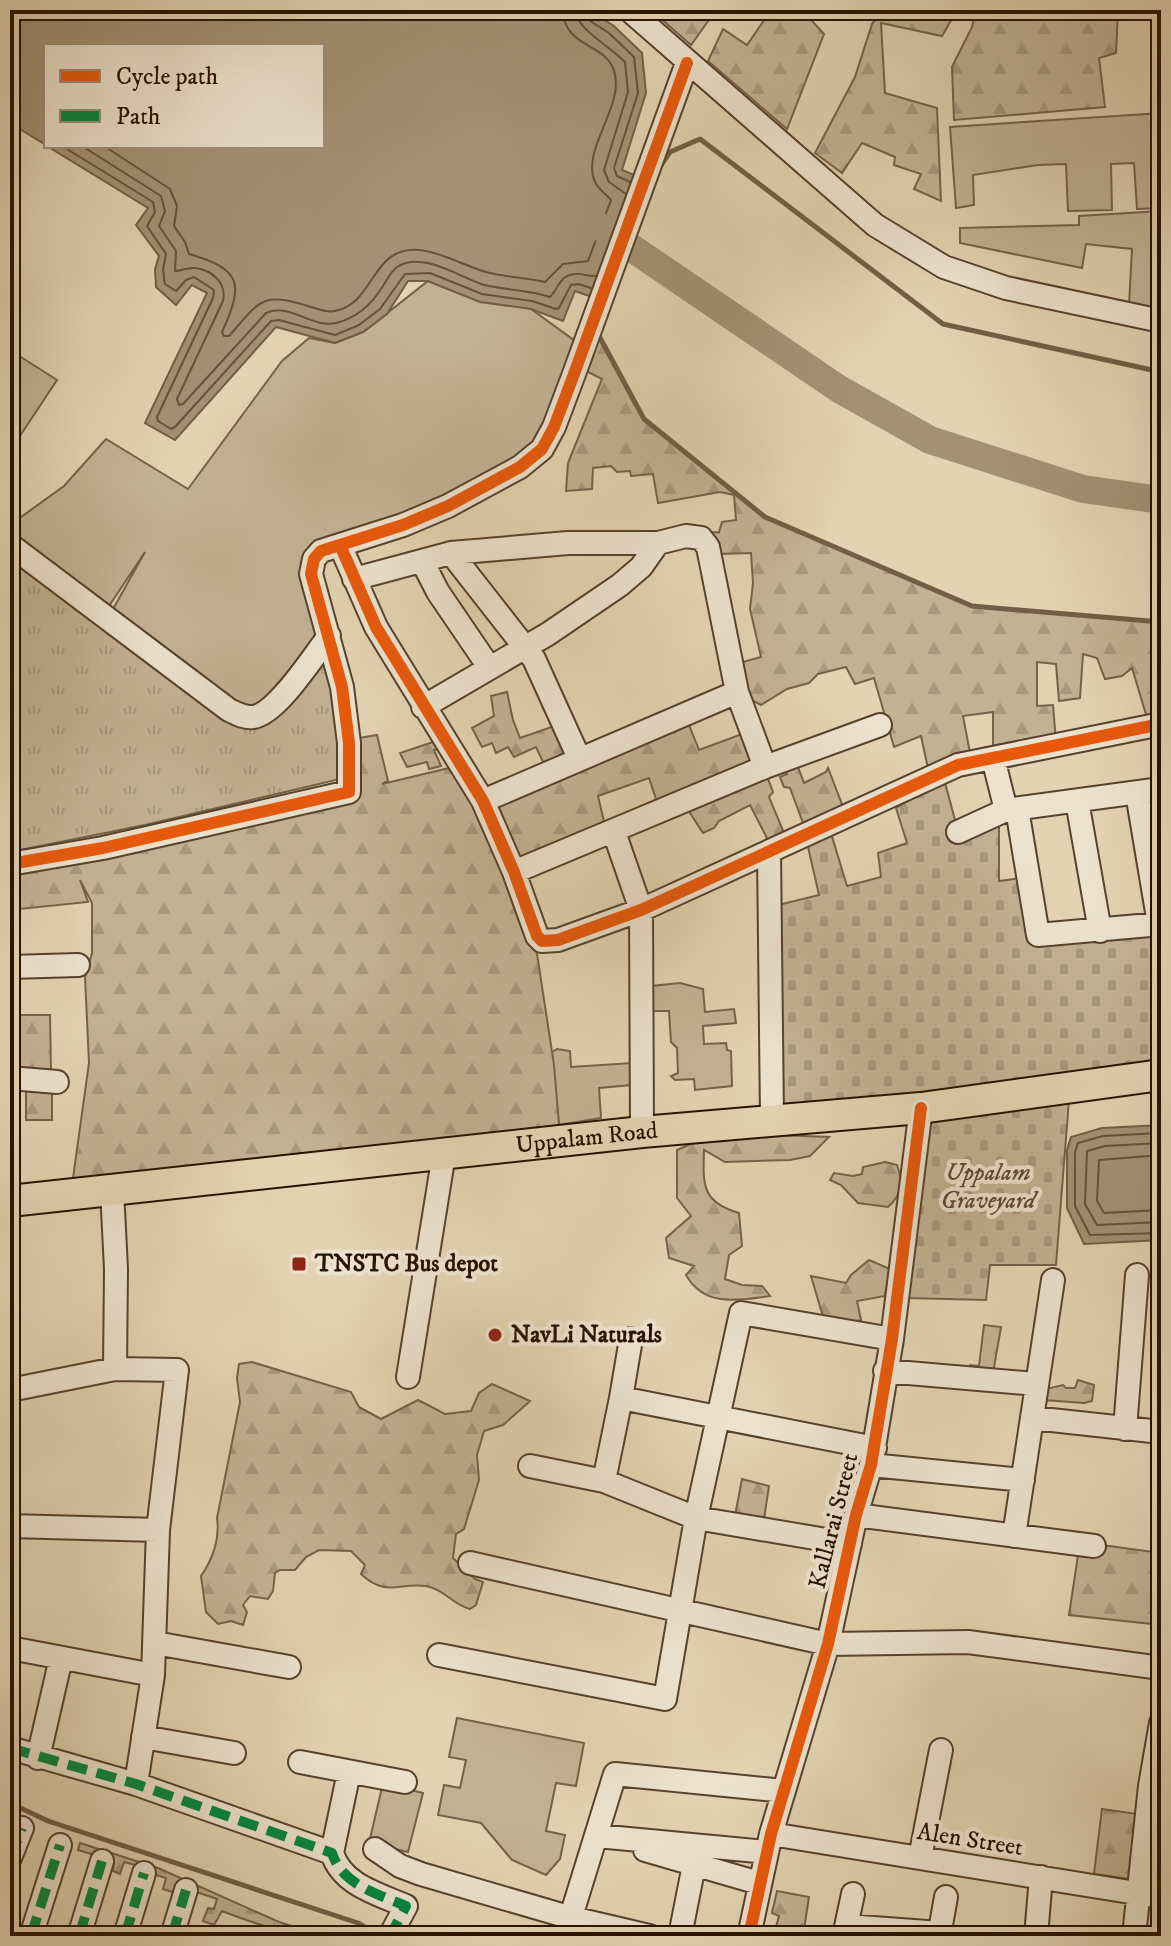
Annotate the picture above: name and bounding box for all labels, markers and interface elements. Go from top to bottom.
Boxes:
legend [44,44,324,148]
text: Cycle path [116,62,218,92]
text: Path [116,102,161,132]
street label: Uppalam Road [514,1116,659,1161]
park label: Uppalam Graveyard [941,1158,1039,1216]
place label: TNSTC Bus depot [314,1249,498,1279]
marker: TNSTC Bus depot [290,1255,308,1273]
place label: NavLi Naturals [511,1320,662,1350]
marker: NavLi Naturals [486,1326,504,1344]
street label: Kallarai Street [803,1450,865,1592]
street label: Alen Street [915,1817,1025,1863]

